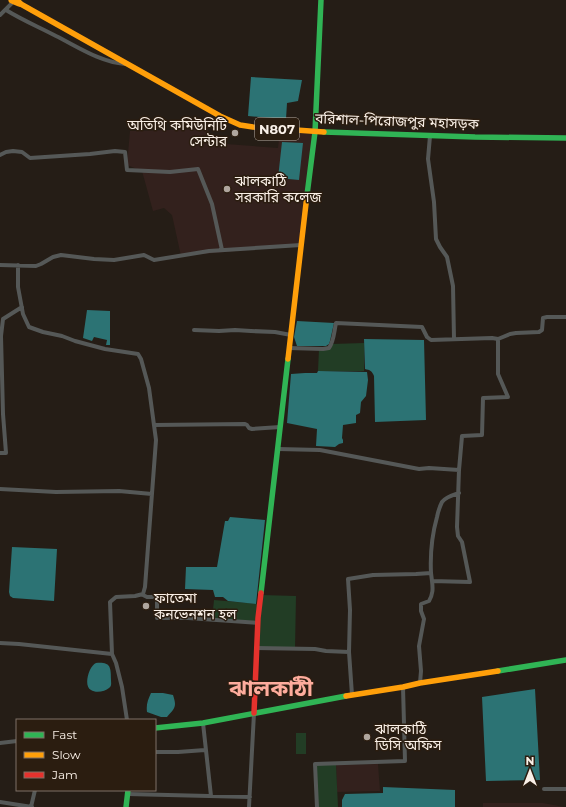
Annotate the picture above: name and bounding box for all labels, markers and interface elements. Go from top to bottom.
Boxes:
street label: বরিশাল-পিরোজপুর মহাসড়ক [314,109,480,133]
place label: অতিথি কমিউনিটি সেন্টার [126,116,228,150]
road number: N807 [255,118,299,140]
marker: অতিথি কমিউনিটি সেন্টার [230,128,240,138]
place label: ঝালকাঠি সরকারি কলেজ [234,172,322,206]
marker: ঝালকাঠি সরকারি কলেজ [222,184,232,194]
place label: ফাতেমা কনভেনশন হল [153,589,237,623]
marker: ফাতেমা কনভেনশন হল [141,601,151,611]
district label: ঝালকাঠী [228,675,314,702]
legend [16,719,156,791]
place label: ঝালকাঠি ডিসি অফিস [374,720,442,754]
text: Fast [52,727,77,742]
marker: ঝালকাঠি ডিসি অফিস [362,732,372,742]
text: Slow [52,747,81,762]
north arrow [510,751,550,791]
text: N [526,754,534,768]
text: Jam [51,767,78,782]

